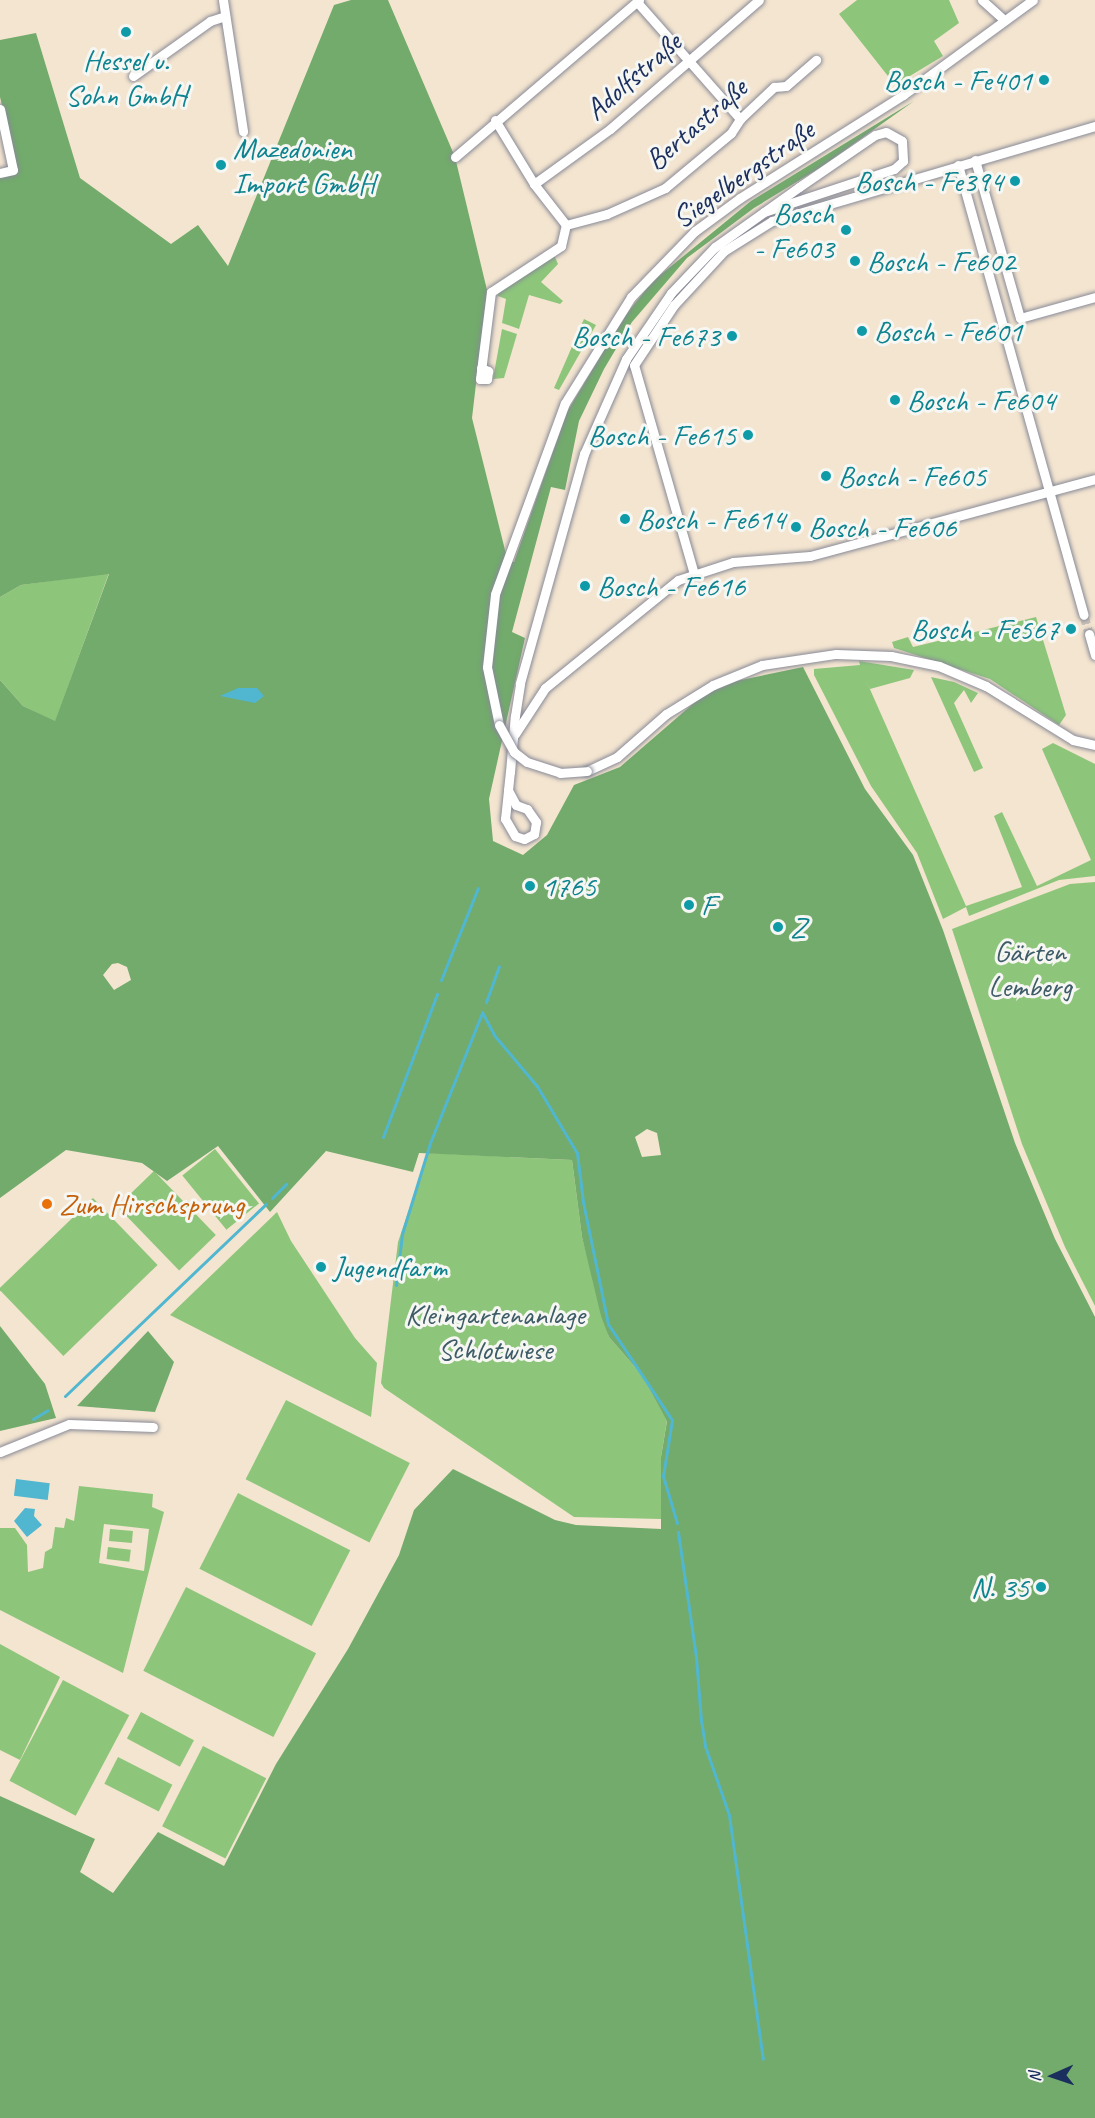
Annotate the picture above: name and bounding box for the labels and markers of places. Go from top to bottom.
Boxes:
marker: Hessel u. Sohn GmbH [119,25,133,39]
place label: Hessel u. Sohn GmbH [65,42,187,112]
place label: Bosch - Fe401 [884,62,1032,98]
marker: Bosch - Fe401 [1037,73,1051,87]
place label: Mazedonien Import GmbH [233,130,373,201]
marker: Mazedonien Import GmbH [214,158,228,172]
place label: Bosch - Fe394 [855,163,1003,199]
marker: Bosch - Fe394 [1008,174,1022,188]
place label: Bosch - Fe603 [754,195,834,266]
marker: Bosch - Fe603 [839,223,853,237]
place label: Bosch - Fe602 [867,243,1015,279]
marker: Bosch - Fe602 [848,254,862,268]
place label: Bosch - Fe601 [874,313,1022,349]
place label: Bosch - Fe673 [572,318,720,354]
marker: Bosch - Fe601 [855,324,869,338]
marker: Bosch - Fe673 [725,329,739,343]
place label: Bosch - Fe604 [907,382,1055,418]
marker: Bosch - Fe604 [888,393,902,407]
place label: Bosch - Fe615 [588,417,736,453]
marker: Bosch - Fe615 [741,428,755,442]
place label: Bosch - Fe605 [838,458,986,494]
marker: Bosch - Fe605 [819,469,833,483]
place label: Bosch - Fe614 [637,501,785,537]
place label: Bosch - Fe606 [808,509,956,545]
marker: Bosch - Fe614 [618,512,632,526]
marker: Bosch - Fe606 [789,520,803,534]
place label: Bosch - Fe616 [597,568,745,604]
marker: Bosch - Fe616 [578,579,592,593]
place label: Bosch - Fe567 [911,611,1059,647]
marker: Bosch - Fe567 [1064,622,1078,636]
place label: 1765 [542,868,596,904]
marker: 1765 [523,879,537,893]
place label: F [701,887,715,923]
marker: F [682,898,696,912]
place label: Z [790,909,806,945]
marker: Z [771,920,785,934]
place label: Zum Hirschsprung [59,1186,245,1222]
marker: Zum Hirschsprung [40,1197,54,1211]
place label: Jugendfarm [333,1249,447,1285]
marker: Jugendfarm [314,1260,328,1274]
place label: N. 35 [971,1569,1029,1605]
marker: N. 35 [1034,1580,1048,1594]

